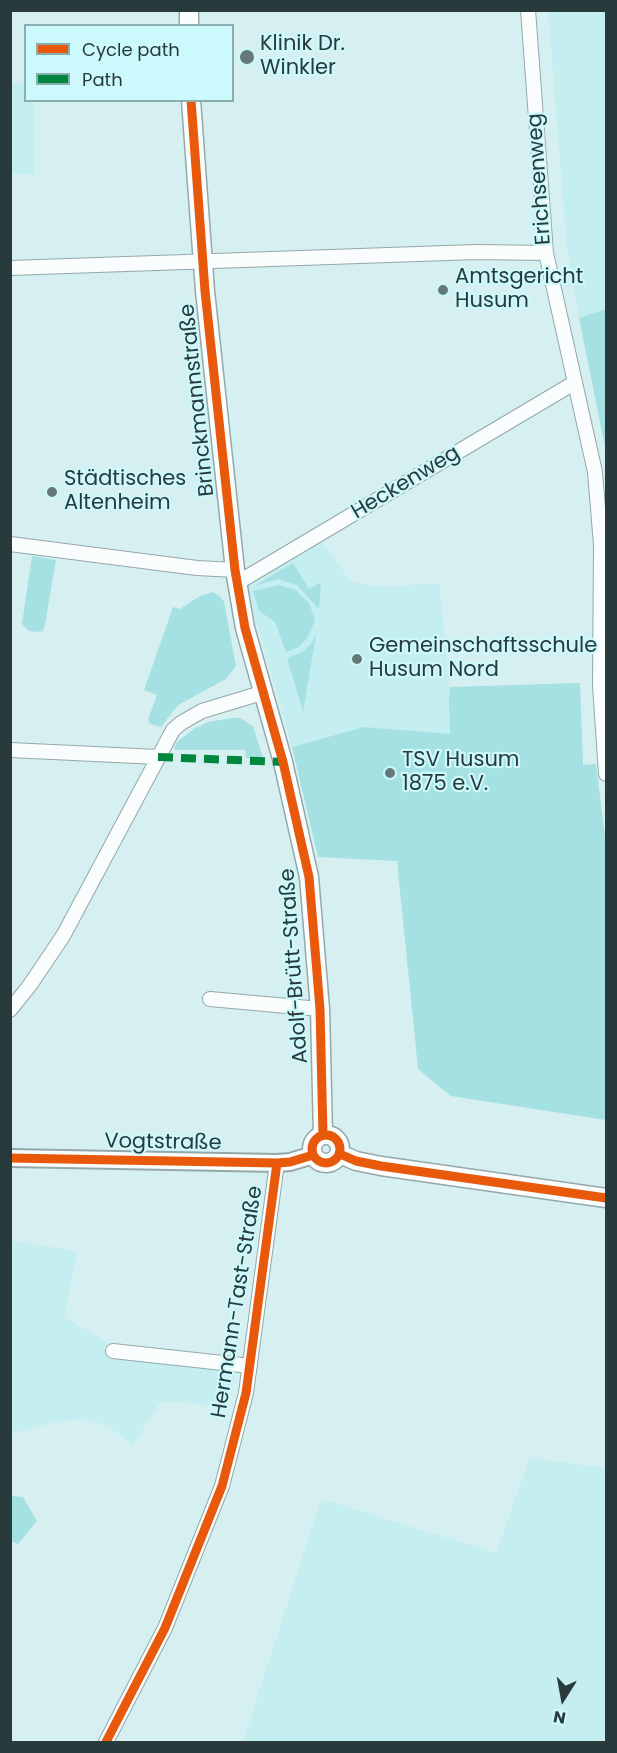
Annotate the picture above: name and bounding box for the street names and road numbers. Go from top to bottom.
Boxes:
street label: Erichsenweg [523,112,557,246]
street label: Brinckmannstraße [175,302,221,498]
street label: Heckenweg [347,441,465,525]
street label: Adolf-Brütt-Straße [276,867,314,1065]
street label: Vogtstraße [104,1129,222,1157]
street label: Hermann-Tast-Straße [207,1184,269,1420]

